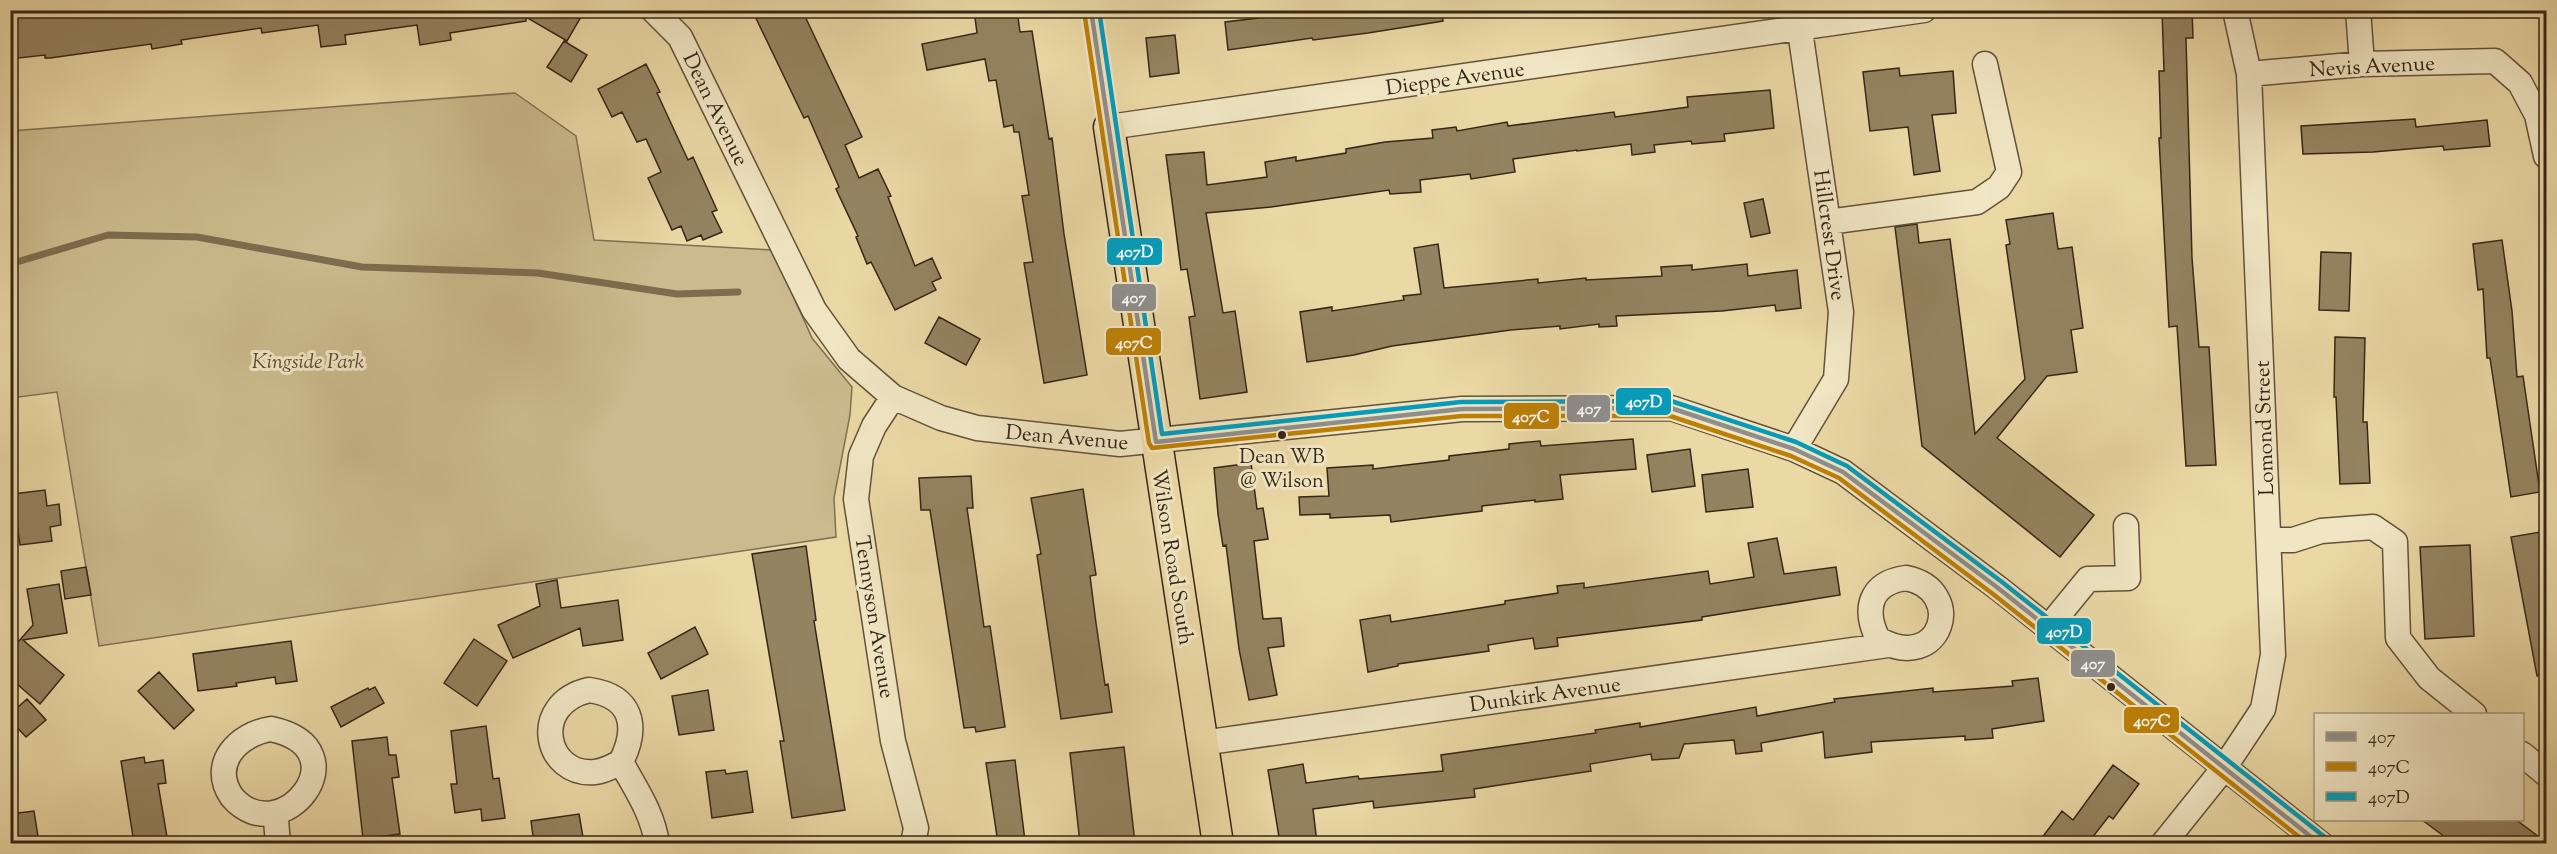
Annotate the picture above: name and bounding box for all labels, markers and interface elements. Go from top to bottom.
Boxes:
street label: Dean Avenue [674,48,755,172]
street label: Nevis Avenue [2309,50,2436,86]
street label: Dieppe Avenue [1384,55,1526,105]
street label: Hillcrest Drive [1804,168,1852,303]
line badge: 407D [1106,237,1163,266]
text: 407D [1115,242,1154,265]
line badge: 407 [1111,283,1157,312]
text: 407 [1121,288,1147,311]
line badge: 407C [1105,327,1162,356]
text: 407C [1114,333,1153,356]
park label: Kingside Park [252,348,365,378]
street label: Lomond Street [2249,360,2283,496]
line badge: 407D [1615,387,1672,416]
text: 407D [1624,392,1663,415]
line badge: 407 [1566,394,1611,423]
text: 407 [1576,399,1602,422]
line badge: 407C [1503,402,1560,430]
text: 407C [1511,407,1550,430]
street label: Dean Avenue [1004,419,1129,459]
marker: Dean WB @ Wilson [1276,429,1288,441]
place label: Dean WB @ Wilson [1239,444,1325,497]
street label: Wilson Road South [1142,467,1200,647]
street label: Tennyson Avenue [845,534,901,701]
line badge: 407D [2036,617,2092,645]
text: 407D [2044,622,2083,645]
line badge: 407 [2070,649,2116,678]
text: 407 [2080,654,2106,677]
street label: Dunkirk Avenue [1468,671,1623,721]
unlabelled marker [2105,681,2117,693]
line badge: 407C [2123,706,2180,734]
text: 407C [2132,711,2171,734]
legend [2314,713,2524,821]
text: 407 [2368,726,2395,752]
text: 407C [2368,756,2410,782]
text: 407D [2368,786,2410,812]

